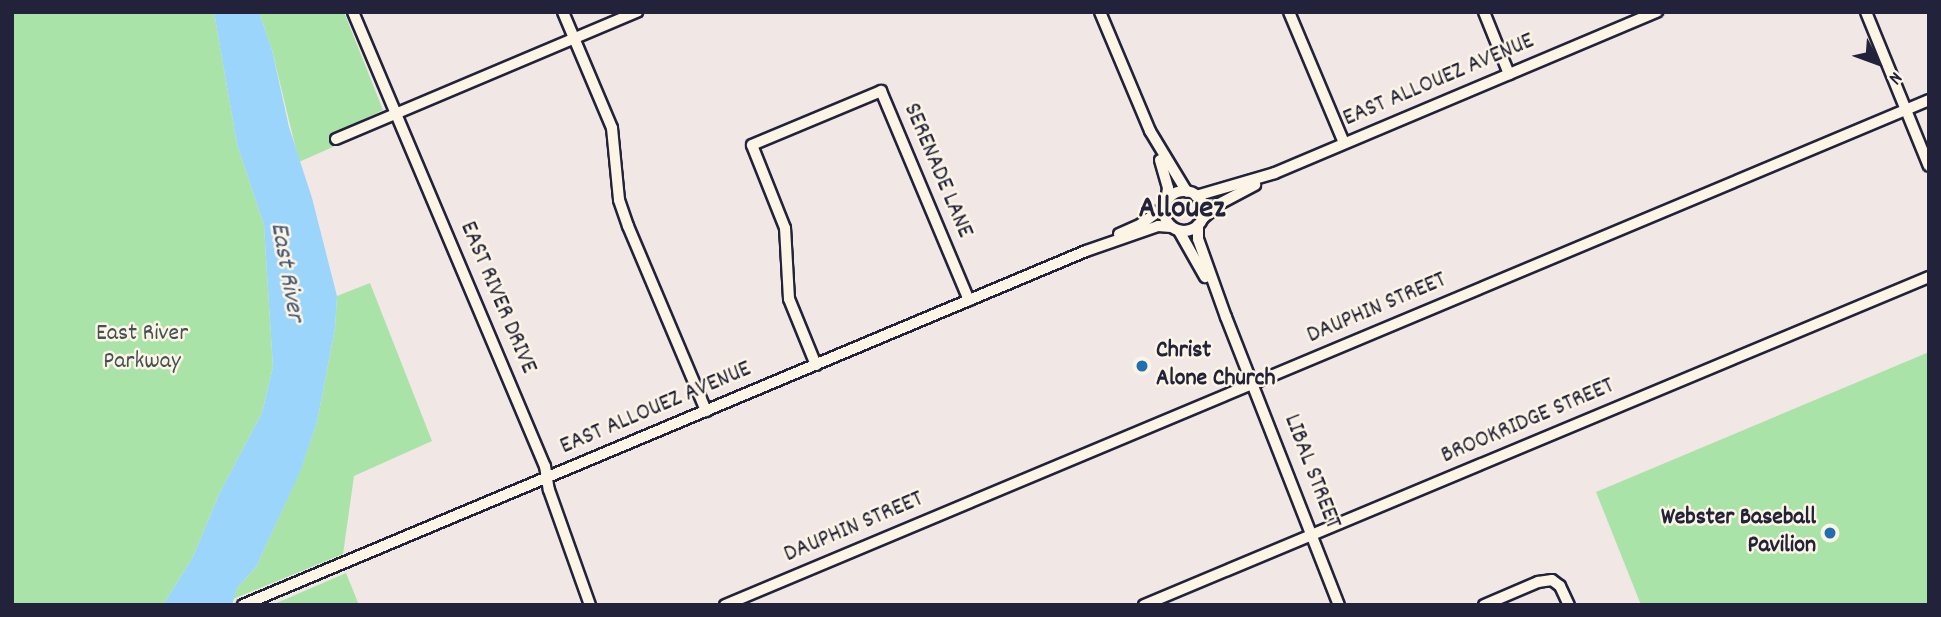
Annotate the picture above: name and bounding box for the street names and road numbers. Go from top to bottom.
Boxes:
street label: EAST ALLOUEZ AVENUE [1339,28,1539,134]
street label: SERENADE LANE [896,99,978,243]
street label: EAST RIVER DRIVE [452,218,542,378]
street label: DAUPHIN STREET [1303,267,1451,351]
street label: EAST ALLOUEZ AVENUE [556,356,756,462]
street label: BROOKRIDGE STREET [1437,373,1619,471]
street label: LIBAL STREET [1276,411,1346,533]
street label: DAUPHIN STREET [780,486,928,570]

